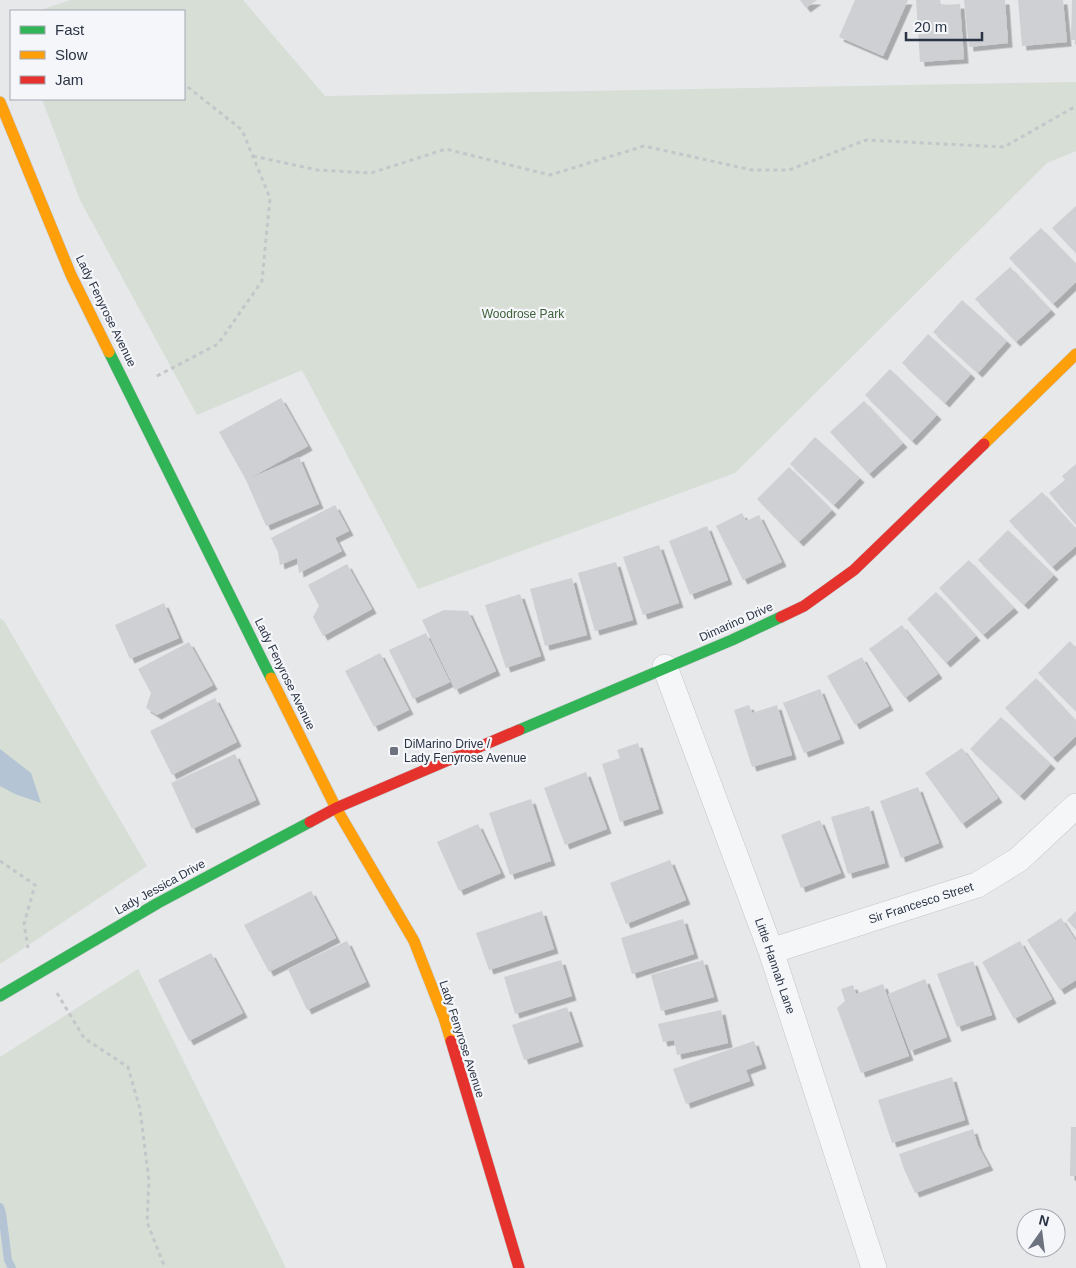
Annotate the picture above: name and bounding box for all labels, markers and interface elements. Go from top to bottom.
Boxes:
legend [10,10,185,100]
scale bar [906,10,982,42]
text: 20 m [914,18,947,35]
text: Fast [55,21,85,38]
text: Slow [55,46,88,63]
text: Jam [55,71,83,88]
street label: Lady Fenyrose Avenue [73,253,139,369]
park label: Woodrose Park [482,307,565,321]
street label: Dimarino Drive [697,599,775,645]
street label: Lady Fenyrose Avenue [252,616,318,732]
place label: DiMarino Drive / Lady Fenyrose Avenue [404,737,527,765]
marker: DiMarino Drive / Lady Fenyrose Avenue [388,745,400,757]
street label: Lady Jessica Drive [113,856,208,918]
street label: Sir Francesco Street [867,879,976,927]
street label: Little Hannah Lane [752,916,798,1016]
street label: Lady Fenyrose Avenue [436,979,488,1100]
north arrow [1016,1208,1066,1258]
text: N [1037,1211,1051,1229]

